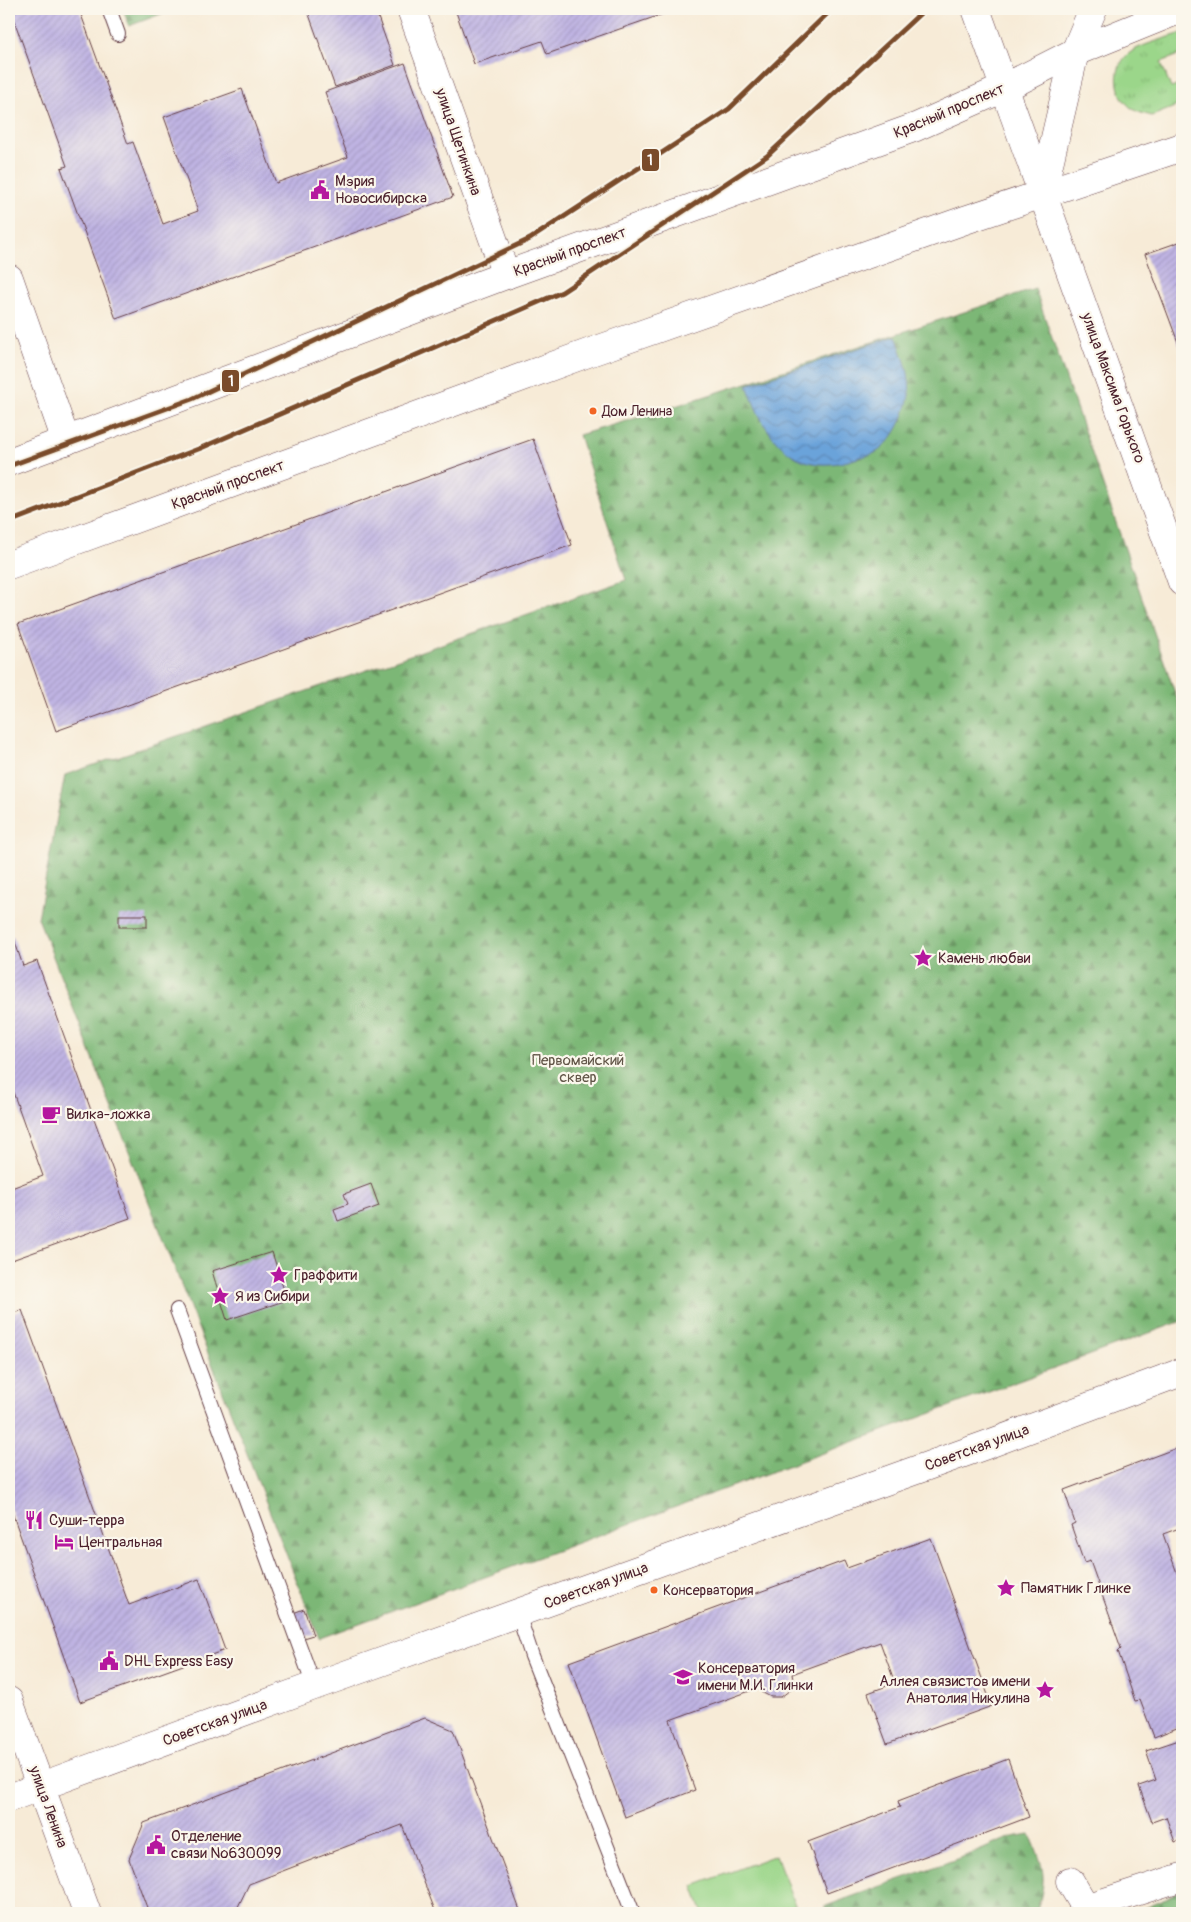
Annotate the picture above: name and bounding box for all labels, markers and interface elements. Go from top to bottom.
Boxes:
street label: Красный проспект [891,79,1008,143]
street label: улица Щетинкина [430,85,485,198]
line badge: 1 [641,148,660,172]
text: 1 [647,152,653,169]
place label: Мэрия Новосибирска [335,172,427,208]
public building icon: Мэрия Новосибирска [309,179,331,201]
street label: Красный проспект [511,223,629,281]
street label: улица Максима Горького [1077,309,1149,466]
line badge: 1 [221,369,240,393]
text: 1 [228,373,234,390]
place label: Дом Ленина [601,403,672,420]
marker: Дом Ленина [588,406,598,416]
street label: Красный проспект [169,456,287,514]
place icon: Камень любви [912,947,934,969]
place label: Камень любви [938,949,1031,968]
park label: Первомайский сквер [532,1051,624,1087]
cafe icon: Вилка-ложка [40,1103,62,1125]
place label: Вилка-ложка [66,1105,150,1124]
place icon: Граффити [268,1264,290,1286]
place label: Граффити [294,1266,358,1285]
place icon: Я из Сибири [209,1285,231,1307]
place label: Я из Сибири [235,1287,309,1306]
street label: Советская улица [922,1420,1032,1476]
restaurant icon: Суши-терра [23,1509,45,1531]
place label: Суши-терра [49,1511,124,1530]
hotel icon: Центральная [53,1531,75,1553]
place label: Центральная [79,1533,162,1552]
street label: Советская улица [541,1558,651,1614]
place icon: Памятник Глинке [995,1577,1017,1599]
place label: Памятник Глинке [1021,1579,1132,1598]
place label: Консерватория [663,1582,754,1599]
marker: Консерватория [649,1585,659,1595]
public building icon: DHL Express Easy [98,1650,120,1672]
place label: DHL Express Easy [124,1652,234,1671]
place label: Консерватория имени М.И. Глинки [698,1659,813,1695]
school or university icon: Консерватория имени М.И. Глинки [672,1666,694,1688]
place label: Аллея связистов имени Анатолия Никулина [879,1672,1030,1708]
place icon: Аллея связистов имени Анатолия Никулина [1034,1679,1056,1701]
street label: Советская улица [160,1695,270,1751]
street label: улица Ленина [24,1763,72,1850]
place label: Отделение связи №630099 [171,1827,281,1863]
public building icon: Отделение связи №630099 [145,1834,167,1856]

